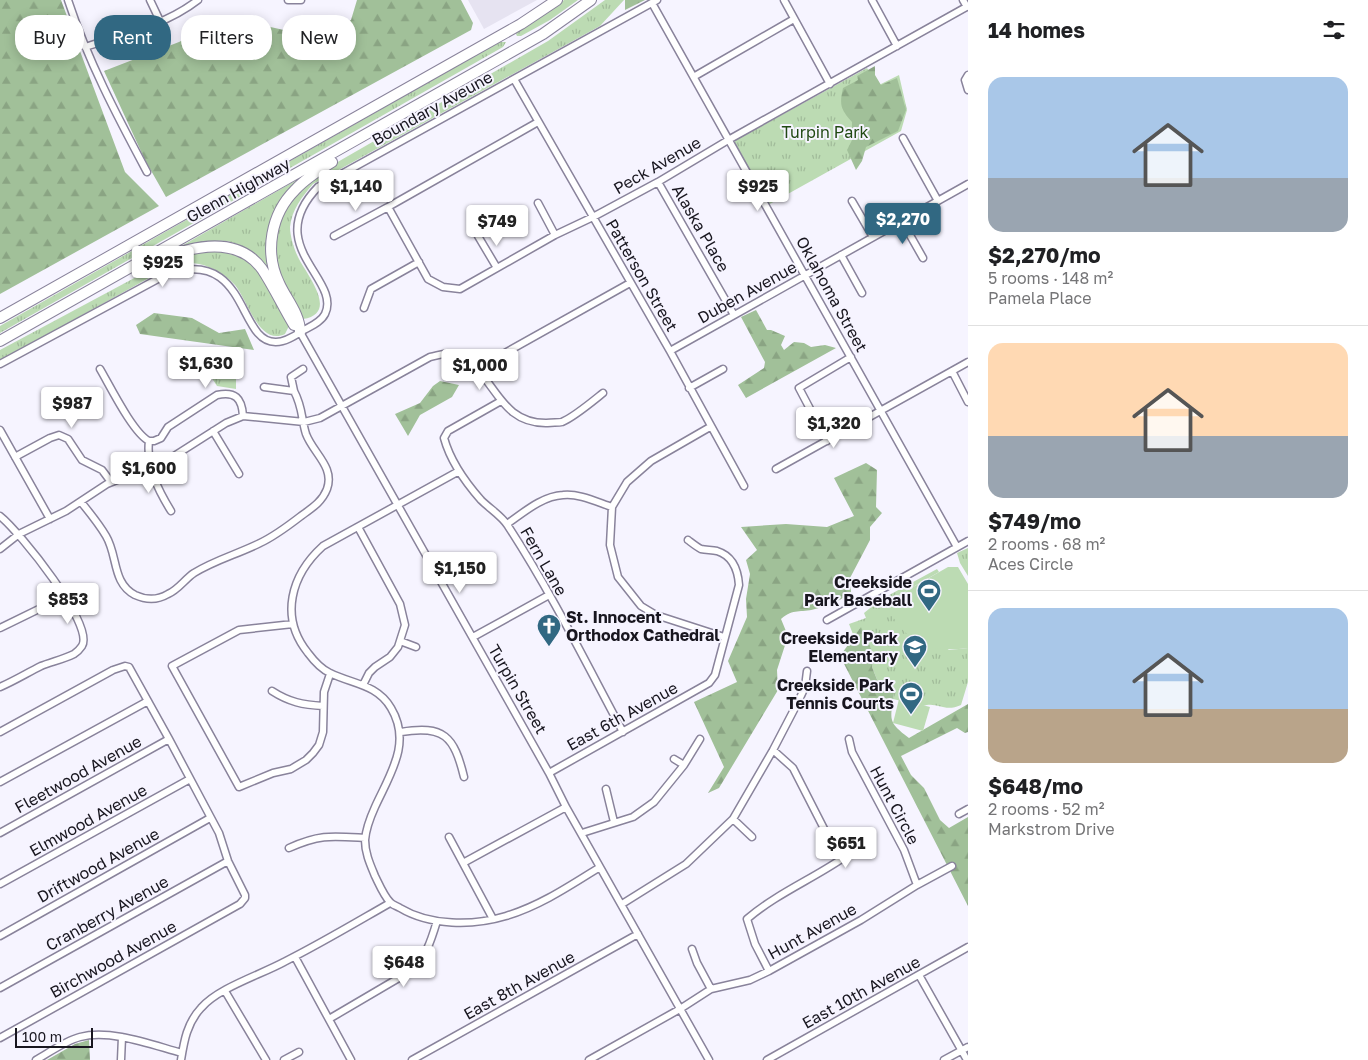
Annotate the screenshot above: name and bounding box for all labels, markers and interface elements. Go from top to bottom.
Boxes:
chip: Buy [15,15,84,60]
chip: Rent [94,15,171,60]
chip: Filters [181,15,272,60]
chip: New [282,15,356,60]
icon: filters [1320,16,1348,44]
text: 14 homes [988,17,1085,43]
street label: Boundary Aveune [368,67,496,149]
icon: home [1123,110,1213,200]
park label: Turpin Park [781,122,869,142]
street label: Peck Avenue [610,132,704,198]
street label: Glenn Highway [183,153,293,227]
pin: $1,140 [315,170,397,212]
pin: $925 [728,170,788,212]
text: $1,140 [330,176,382,196]
text: $925 [738,176,778,196]
street label: Alaska Place [668,181,734,275]
pin: $2,270 [862,202,944,245]
pin: $749 [467,204,527,247]
text: $2,270 [876,209,930,229]
text: $749 [477,211,517,231]
street label: Patterson Street [602,215,682,335]
street label: Oklahoma Street [792,233,872,355]
text: $2,270/mo [988,242,1101,268]
pin: $925 [133,246,193,288]
text: $925 [143,252,183,272]
street label: Duben Avenue [694,257,800,327]
text: 5 rooms · 148 m² [988,268,1113,288]
text: Pamela Place [988,288,1092,308]
pin: $1,630 [165,346,247,389]
pin: $1,000 [439,348,521,391]
text: $1,630 [179,353,233,373]
text: $1,000 [452,355,508,375]
icon: home [1123,375,1213,465]
pin: $987 [42,386,102,429]
text: $987 [52,393,92,413]
pin: $1,320 [793,406,875,449]
text: $1,320 [807,413,861,433]
pin: $1,600 [108,452,190,494]
text: $1,600 [121,458,177,478]
text: $749/mo [988,508,1081,534]
street label: Fern Lane [516,523,572,599]
text: 2 rooms · 68 m² [988,534,1105,554]
pin: $1,150 [419,552,501,594]
text: Aces Circle [988,554,1073,574]
text: $1,150 [434,558,486,578]
place label: Creekside Park Baseball [804,572,913,610]
sports icon: Creekside Park Baseball [916,578,942,612]
pin: $853 [38,582,98,625]
text: $853 [48,589,88,609]
place label: St. Innocent Orthodox Cathedral [566,607,720,645]
church icon: St. Innocent Orthodox Cathedral [536,613,562,647]
place label: Creekside Park Elementary [781,628,899,666]
school or university icon: Creekside Park Elementary [902,634,928,668]
icon: home [1123,640,1213,730]
street label: Turpin Street [484,641,552,737]
place label: Creekside Park Tennis Courts [777,675,895,713]
street label: East 6th Avenue [563,677,681,755]
sports icon: Creekside Park Tennis Courts [898,681,924,715]
street label: Fleetwood Avenue [11,731,145,817]
street label: Hunt Circle [866,762,924,848]
text: $648/mo [988,773,1083,799]
street label: Elmwood Avenue [26,779,150,861]
text: 2 rooms · 52 m² [988,799,1104,819]
text: Markstrom Drive [988,819,1114,839]
street label: Driftwood Avenue [33,823,163,907]
pin: $651 [816,826,876,869]
text: $651 [827,833,865,853]
street label: Cranberry Avenue [42,871,172,955]
street label: Hunt Avenue [764,898,860,964]
street label: Birchwood Avenue [46,916,180,1002]
pin: $648 [374,946,434,988]
street label: East 8th Avenue [460,946,578,1024]
street label: East 10th Avenue [798,951,924,1033]
text: $648 [383,952,425,972]
scale bar [15,1025,92,1048]
text: 100 m [22,1028,62,1045]

